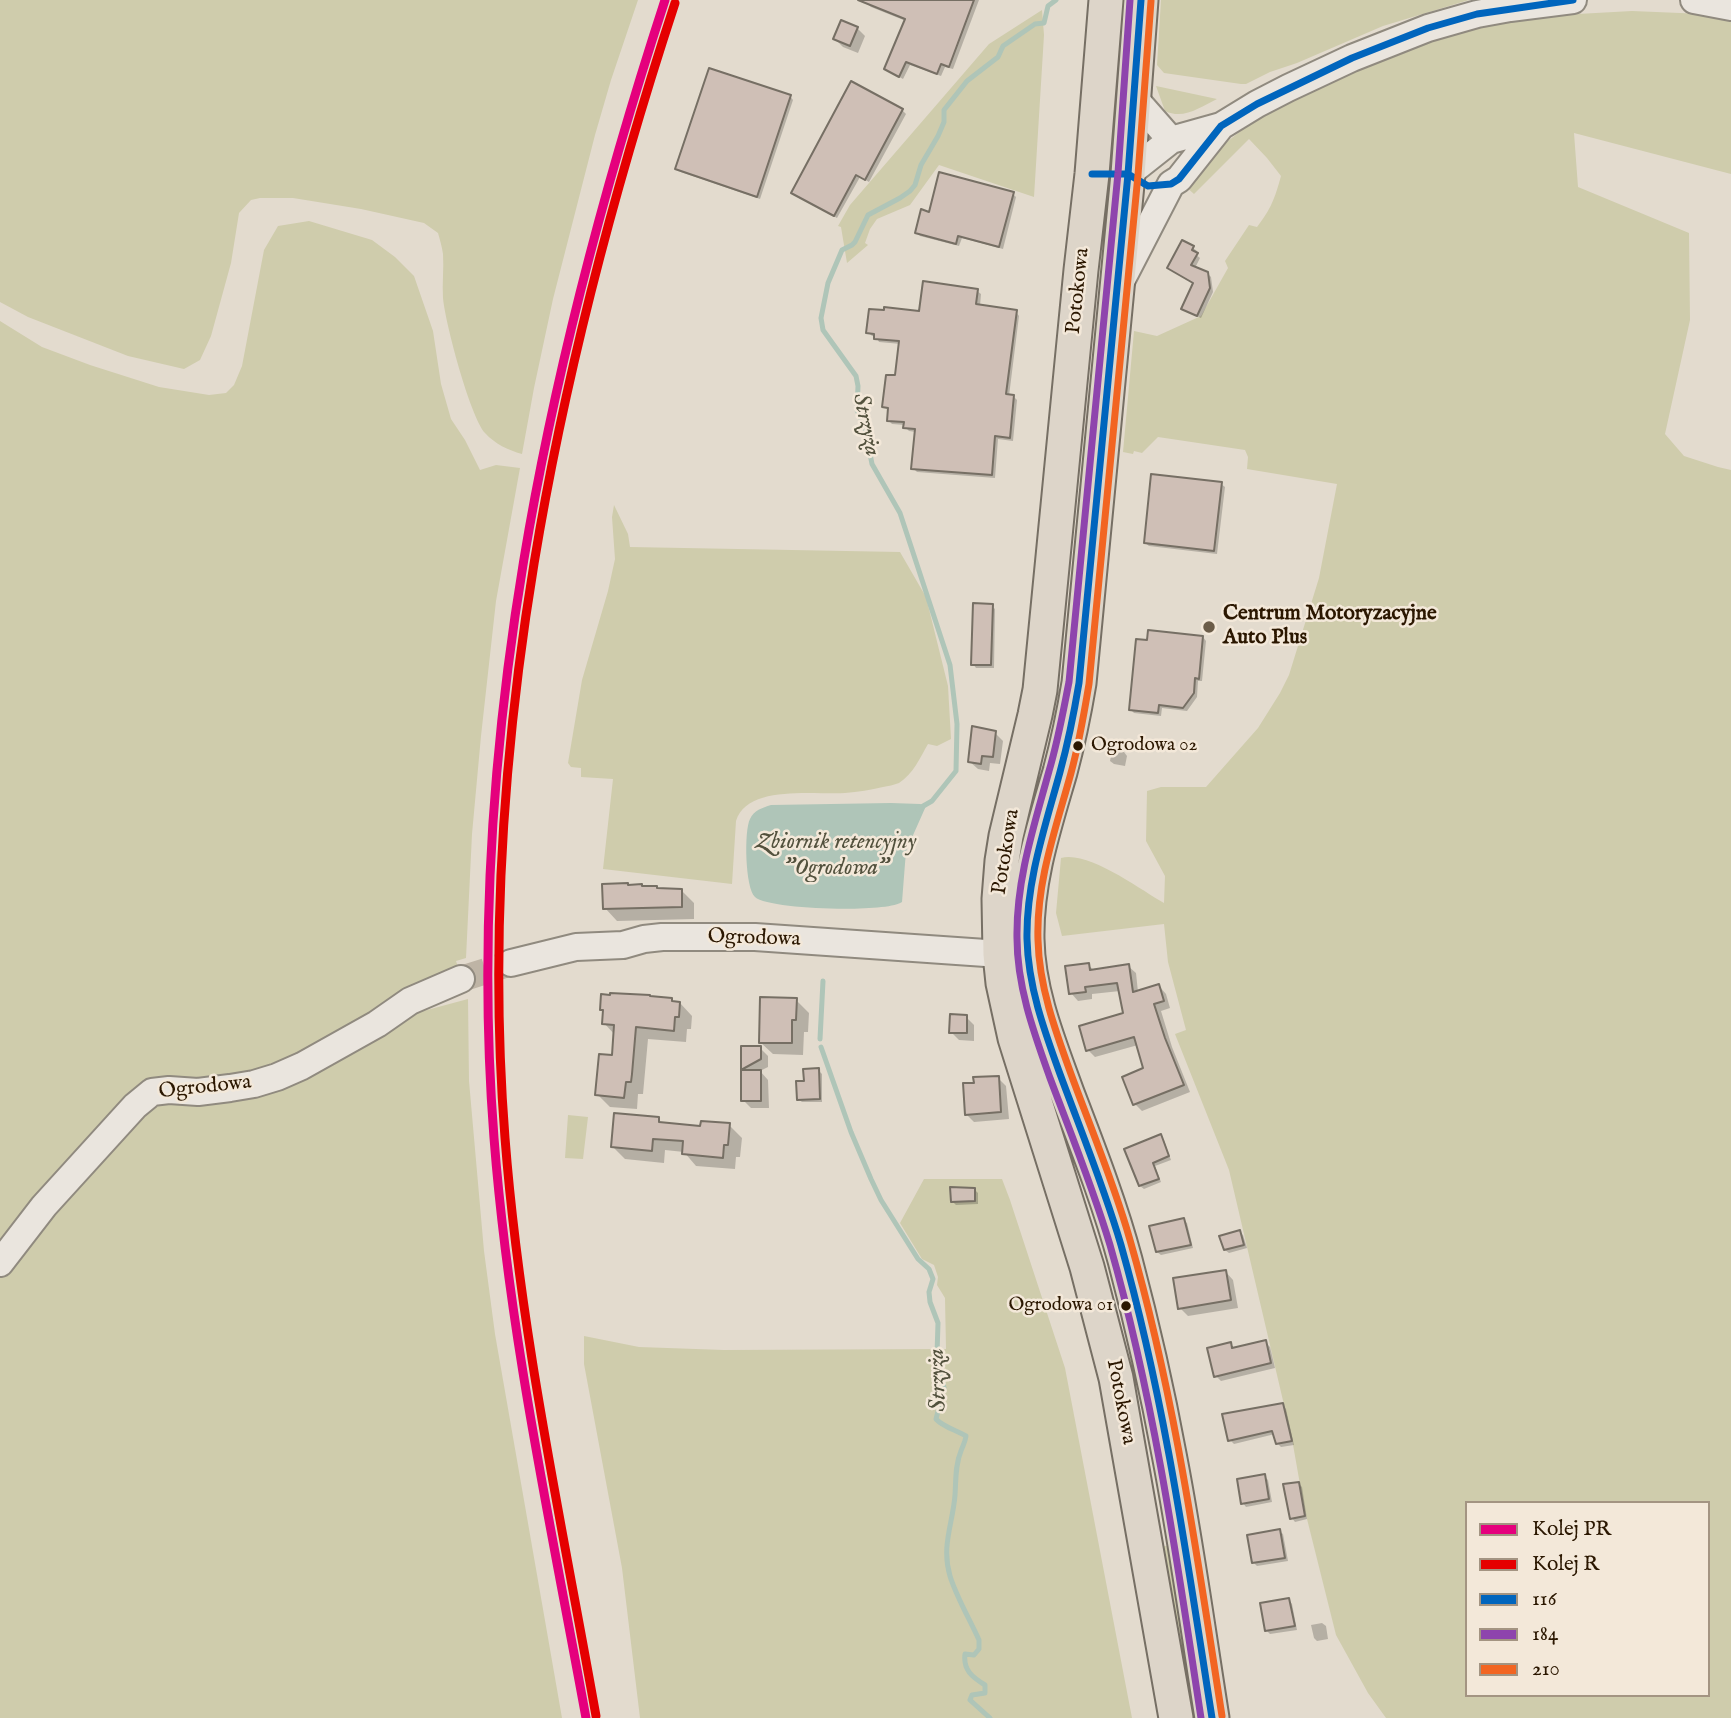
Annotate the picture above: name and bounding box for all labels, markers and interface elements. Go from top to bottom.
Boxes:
street label: Potokowa [1062,247,1096,335]
water label: Strzyża [845,391,885,459]
place label: Centrum Motoryzacyjne Auto Plus [1223,602,1437,652]
marker: Centrum Motoryzacyjne Auto Plus [1201,619,1217,635]
place label: Ogrodowa 02 [1091,735,1198,757]
marker: Ogrodowa 02 [1071,739,1085,753]
street label: Potokowa [988,807,1026,897]
water label: Zbiornik retencyjny "Ogrodowa" [756,829,916,883]
street label: Ogrodowa [707,925,801,953]
street label: Ogrodowa [157,1071,253,1105]
place label: Ogrodowa 01 [1008,1295,1113,1317]
marker: Ogrodowa 01 [1119,1299,1133,1313]
water label: Strzyża [924,1348,954,1412]
street label: Potokowa [1099,1357,1141,1447]
legend [1465,1501,1710,1697]
text: Kolej PR [1532,1516,1611,1543]
text: Kolej R [1532,1551,1599,1578]
text: 116 [1532,1586,1557,1613]
text: 184 [1532,1621,1558,1648]
text: 210 [1532,1656,1560,1683]

